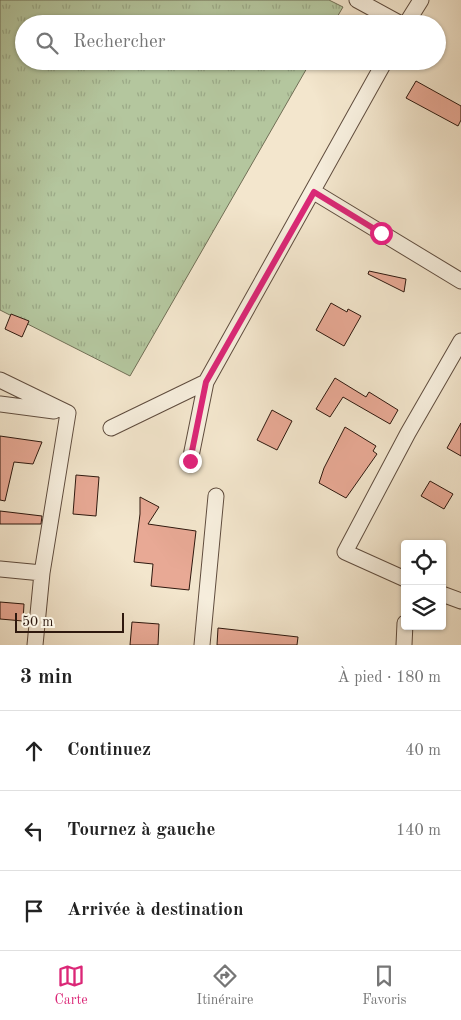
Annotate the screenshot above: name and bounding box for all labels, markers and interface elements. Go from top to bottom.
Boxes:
search box [15,15,446,70]
icon: search [33,29,61,57]
text: Rechercher [73,33,166,52]
route start [370,222,393,245]
route end [179,450,202,473]
map controls [401,540,446,630]
button: locate [401,540,446,585]
button: layers [401,585,446,630]
scale bar [15,610,124,633]
text: 50 m [22,615,53,629]
text: 3 min [20,667,73,688]
text: À pied · 180 m [338,670,441,686]
icon: ahead [20,737,48,765]
text: Continuez [67,741,151,760]
text: 40 m [405,743,441,759]
icon: left [20,817,48,845]
text: Tournez à gauche [67,821,215,840]
text: 140 m [396,823,441,839]
icon: arrive [20,897,48,925]
text: Arrivée à destination [67,901,243,920]
tab: Carte [54,962,88,1009]
tab: Itinéraire [197,962,253,1009]
tab: Favoris [362,962,407,1009]

